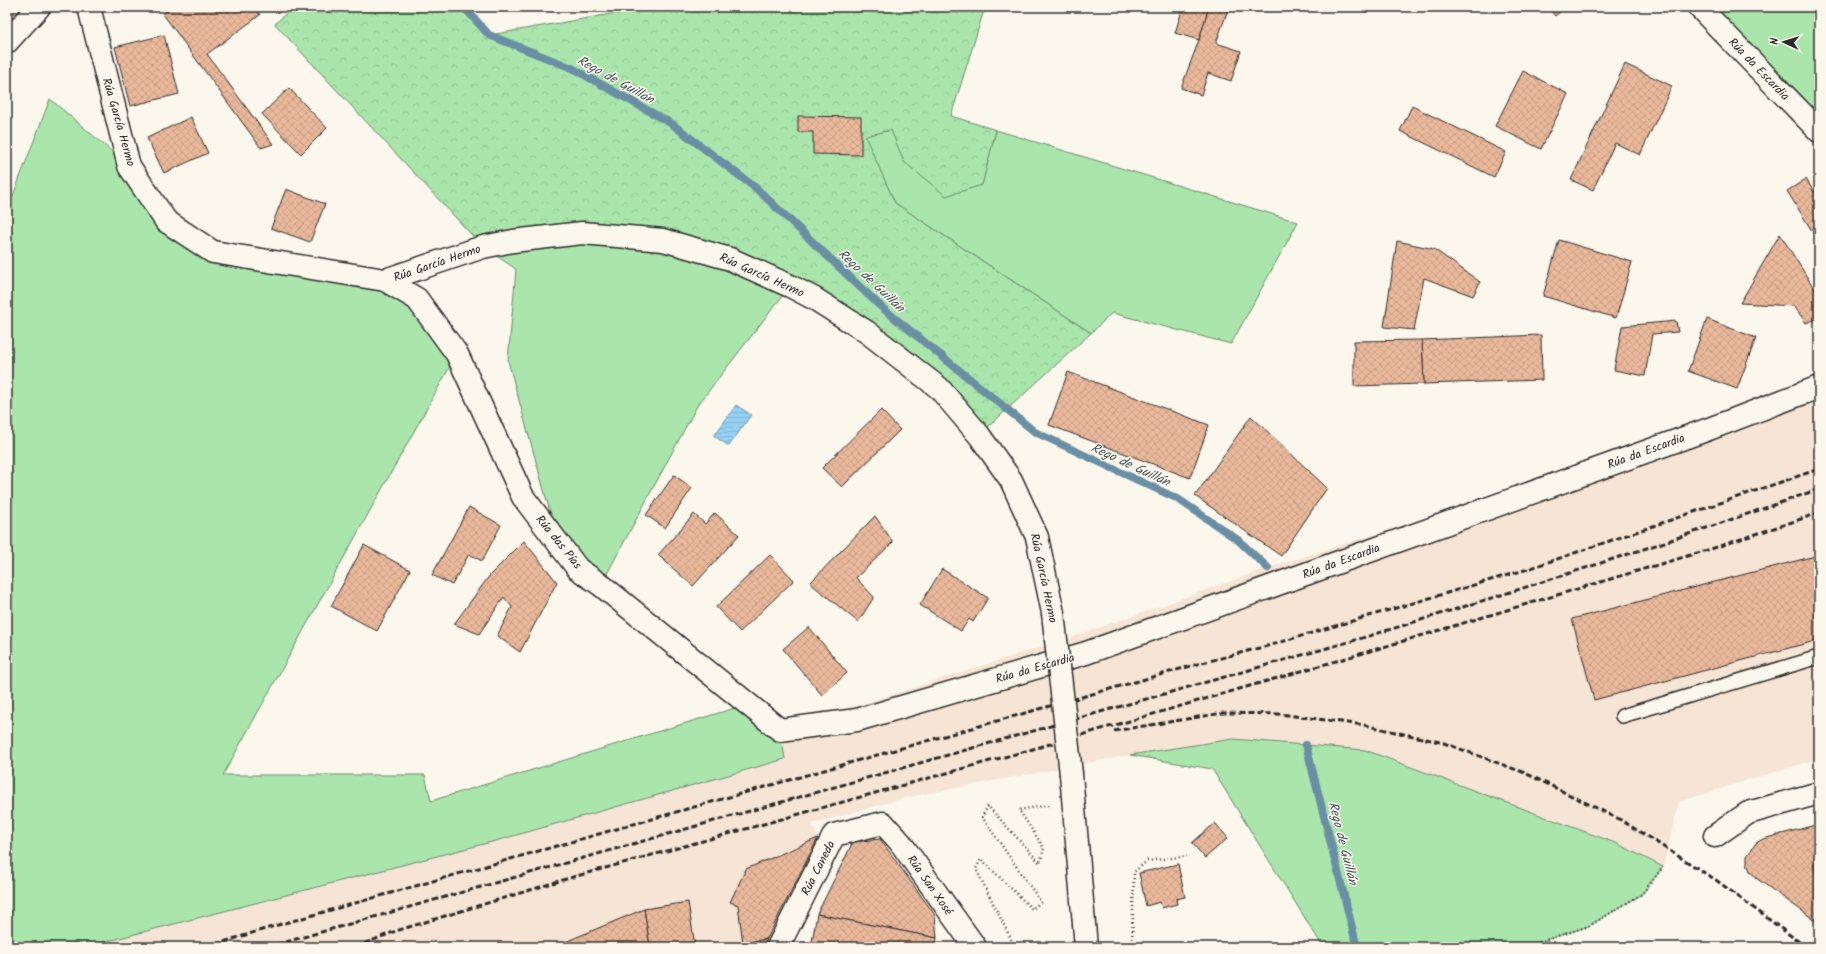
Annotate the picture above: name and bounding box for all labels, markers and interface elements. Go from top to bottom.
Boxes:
north arrow [1764,22,1804,62]
street label: Rúa da Escardia [1724,34,1794,105]
text: N [1766,37,1784,45]
water label: Rego de Guillán [573,51,658,111]
street label: Rúa García Hermo [97,76,140,169]
street label: Rúa García Hermo [391,240,483,287]
water label: Rego de Guillán [833,244,910,318]
street label: Rúa García Hermo [716,248,807,303]
street label: Rúa da Escardia [1605,429,1688,474]
water label: Rego de Guillán [1087,438,1174,493]
street label: Rúa das Pías [531,511,586,573]
street label: Rúa García Hermo [1025,532,1062,625]
street label: Rúa da Escardia [1300,539,1383,584]
street label: Rúa da Escardia [994,648,1077,689]
water label: Rego de Guillán [1322,800,1363,888]
street label: Rúa Caneda [796,837,841,899]
street label: Rúa San Xosé [902,851,958,920]

